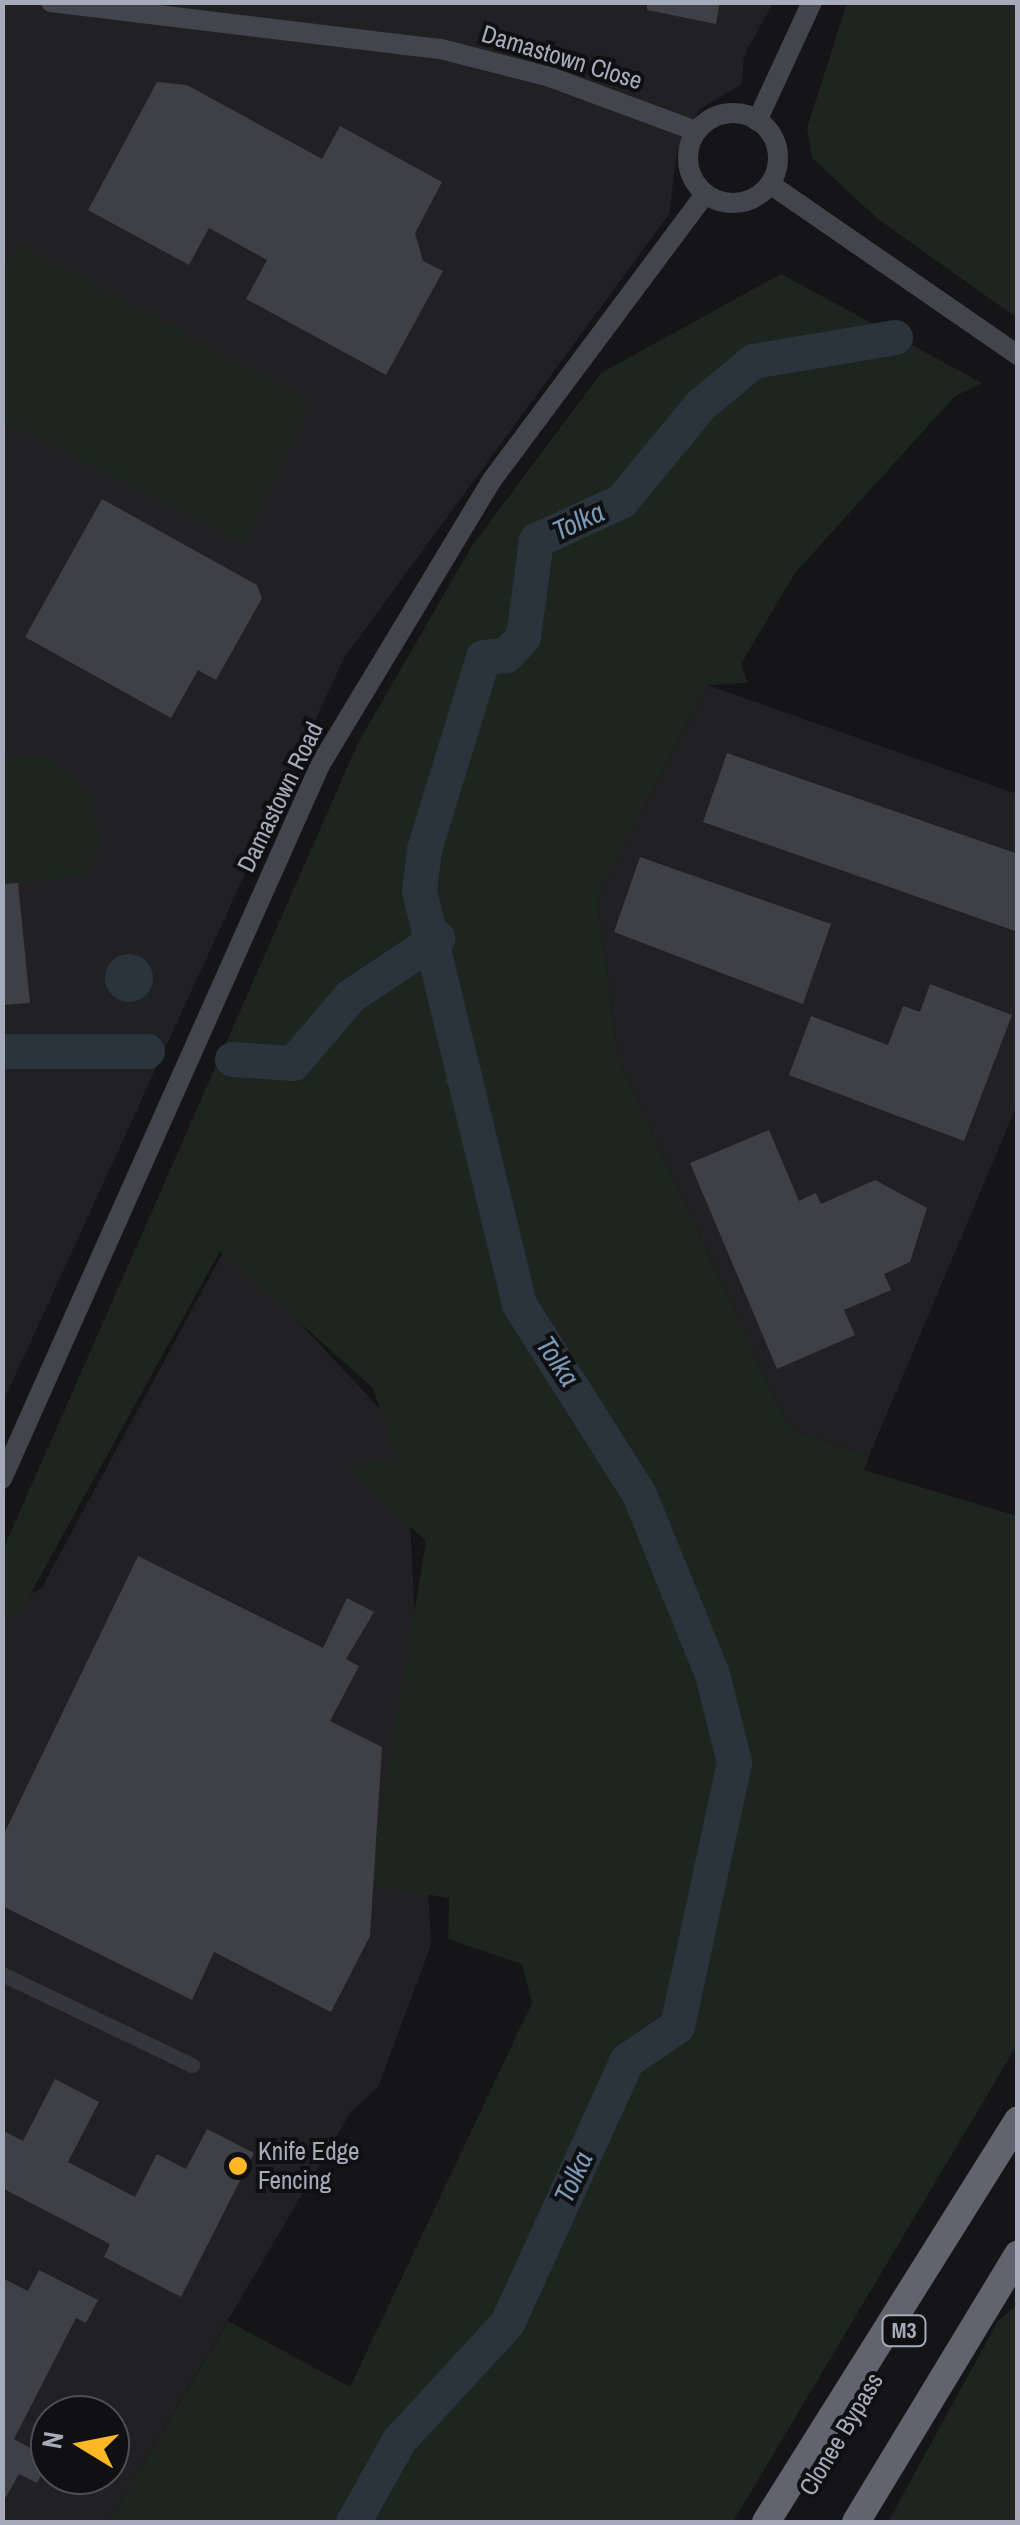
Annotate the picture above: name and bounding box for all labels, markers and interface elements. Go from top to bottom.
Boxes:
street label: Damastown Close [478,18,646,96]
water label: Tolka [547,495,609,547]
street label: Damastown Road [231,717,329,877]
water label: Tolka [529,1330,587,1392]
place label: Knife Edge Fencing [258,2137,359,2196]
water label: Tolka [547,2146,599,2208]
marker: Knife Edge Fencing [227,2155,249,2177]
road number: M3 [879,2314,929,2348]
street label: Clonee Bypass [793,2367,889,2501]
north arrow [30,2395,130,2495]
text: N [32,2429,73,2452]

